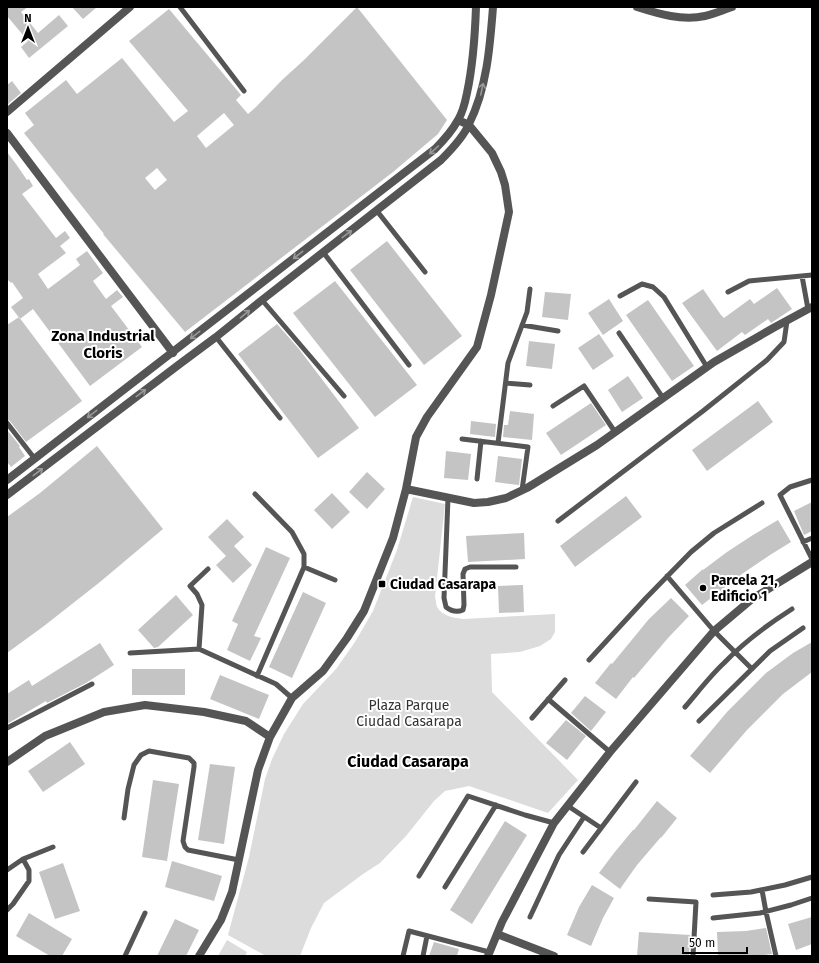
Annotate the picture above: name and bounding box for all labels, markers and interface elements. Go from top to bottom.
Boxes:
north arrow [8,8,48,48]
text: N [24,12,32,25]
one-way arrow [478,82,486,95]
one-way arrow [429,145,439,154]
one-way arrow [341,229,352,238]
one-way arrow [293,251,304,260]
one-way arrow [239,309,250,318]
district label: Zona Industrial Cloris [51,327,155,362]
one-way arrow [190,331,201,339]
one-way arrow [136,389,147,397]
one-way arrow [87,410,98,419]
one-way arrow [32,468,43,476]
place label: Parcela 21, Edificio 1 [711,572,778,605]
place label: Ciudad Casarapa [390,576,497,593]
marker: Ciudad Casarapa [377,579,387,589]
marker: Parcela 21, Edificio 1 [698,583,708,593]
park label: Plaza Parque Ciudad Casarapa [356,697,462,730]
district label: Ciudad Casarapa [347,752,469,771]
scale bar [683,929,747,955]
text: 50 m [689,936,715,950]

